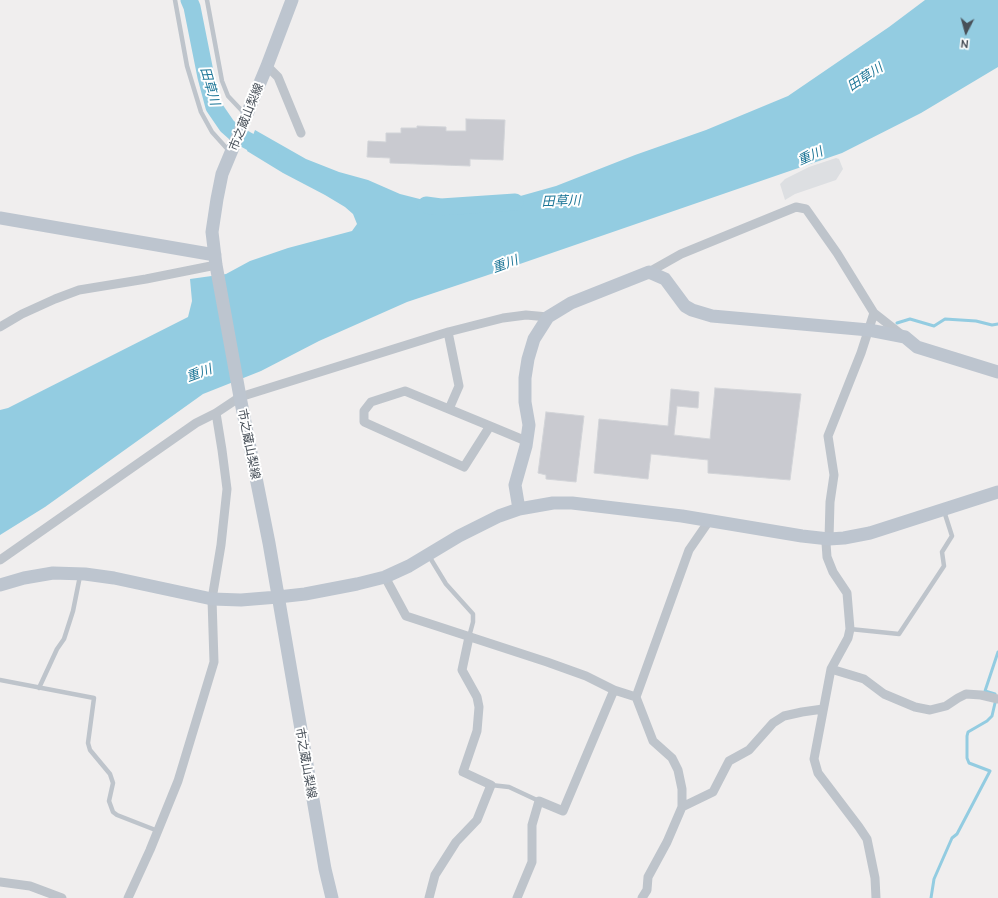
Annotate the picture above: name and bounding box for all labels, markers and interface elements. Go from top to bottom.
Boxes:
north arrow [946,12,986,52]
text: N [960,38,969,50]
water label: 田草川 [844,60,886,94]
water label: 田草川 [197,65,223,107]
street label: 市之蔵山梨線 [226,81,266,153]
water label: 重川 [795,144,825,168]
water label: 田草川 [541,193,581,209]
water label: 重川 [490,252,520,276]
water label: 重川 [184,361,214,385]
street label: 市之蔵山梨線 [235,407,263,481]
street label: 市之蔵山梨線 [293,726,319,800]

